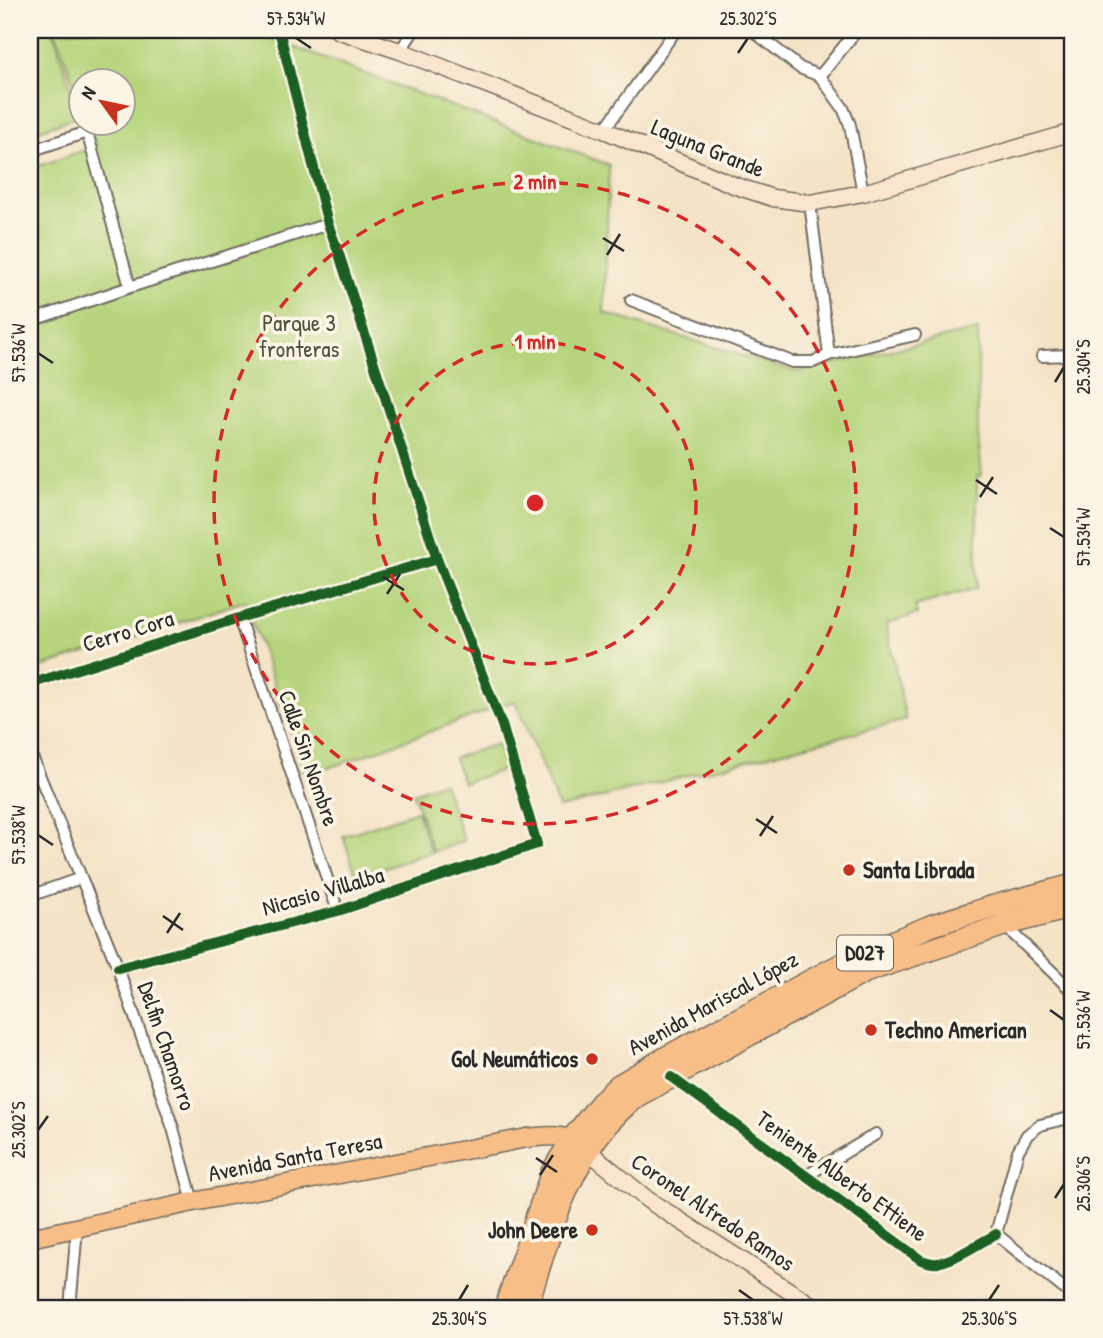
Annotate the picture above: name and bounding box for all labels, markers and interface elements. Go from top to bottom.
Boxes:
text: 57.534°W [267,6,325,31]
text: 25.302°S [720,6,776,31]
north arrow [66,66,136,136]
text: N [74,81,101,104]
street label: Laguna Grande [647,111,769,184]
text: 2 min [513,167,557,196]
park label: Parque 3 fronteras [259,307,339,364]
text: 57.536°W [6,324,31,382]
text: 1 min [515,327,555,356]
text: 25.304°S [1071,339,1096,395]
centre of rings [523,491,547,515]
text: 57.534°W [1071,508,1096,566]
street label: Cerro Cora [78,602,177,659]
street label: Calle Sin Nombre [272,686,347,830]
text: 57.538°W [6,805,31,865]
place label: Santa Librada [863,854,974,885]
street label: Nicasio Villalba [258,858,387,923]
marker: Santa Librada [841,862,857,878]
road number: D027 [837,936,893,970]
street label: Avenida Mariscal López [622,943,803,1062]
street label: Delfin Chamorro [131,977,204,1114]
text: 57.536°W [1071,991,1096,1049]
place label: Techno American [884,1014,1027,1045]
marker: Techno American [863,1022,879,1038]
place label: Gol Neumáticos [451,1043,578,1074]
marker: Gol Neumáticos [584,1051,600,1067]
text: 25.302°S [6,1102,31,1158]
street label: Teniente Alberto Ettiene [750,1103,934,1248]
street label: Avenida Santa Teresa [205,1124,384,1189]
street label: Coronel Alfredo Ramos [625,1145,801,1278]
text: 25.306°S [1071,1156,1096,1212]
place label: John Deere [488,1214,579,1245]
marker: John Deere [584,1222,600,1238]
text: 25.304°S [431,1306,487,1331]
text: 57.538°W [723,1306,783,1331]
text: 25.306°S [961,1306,1017,1331]

